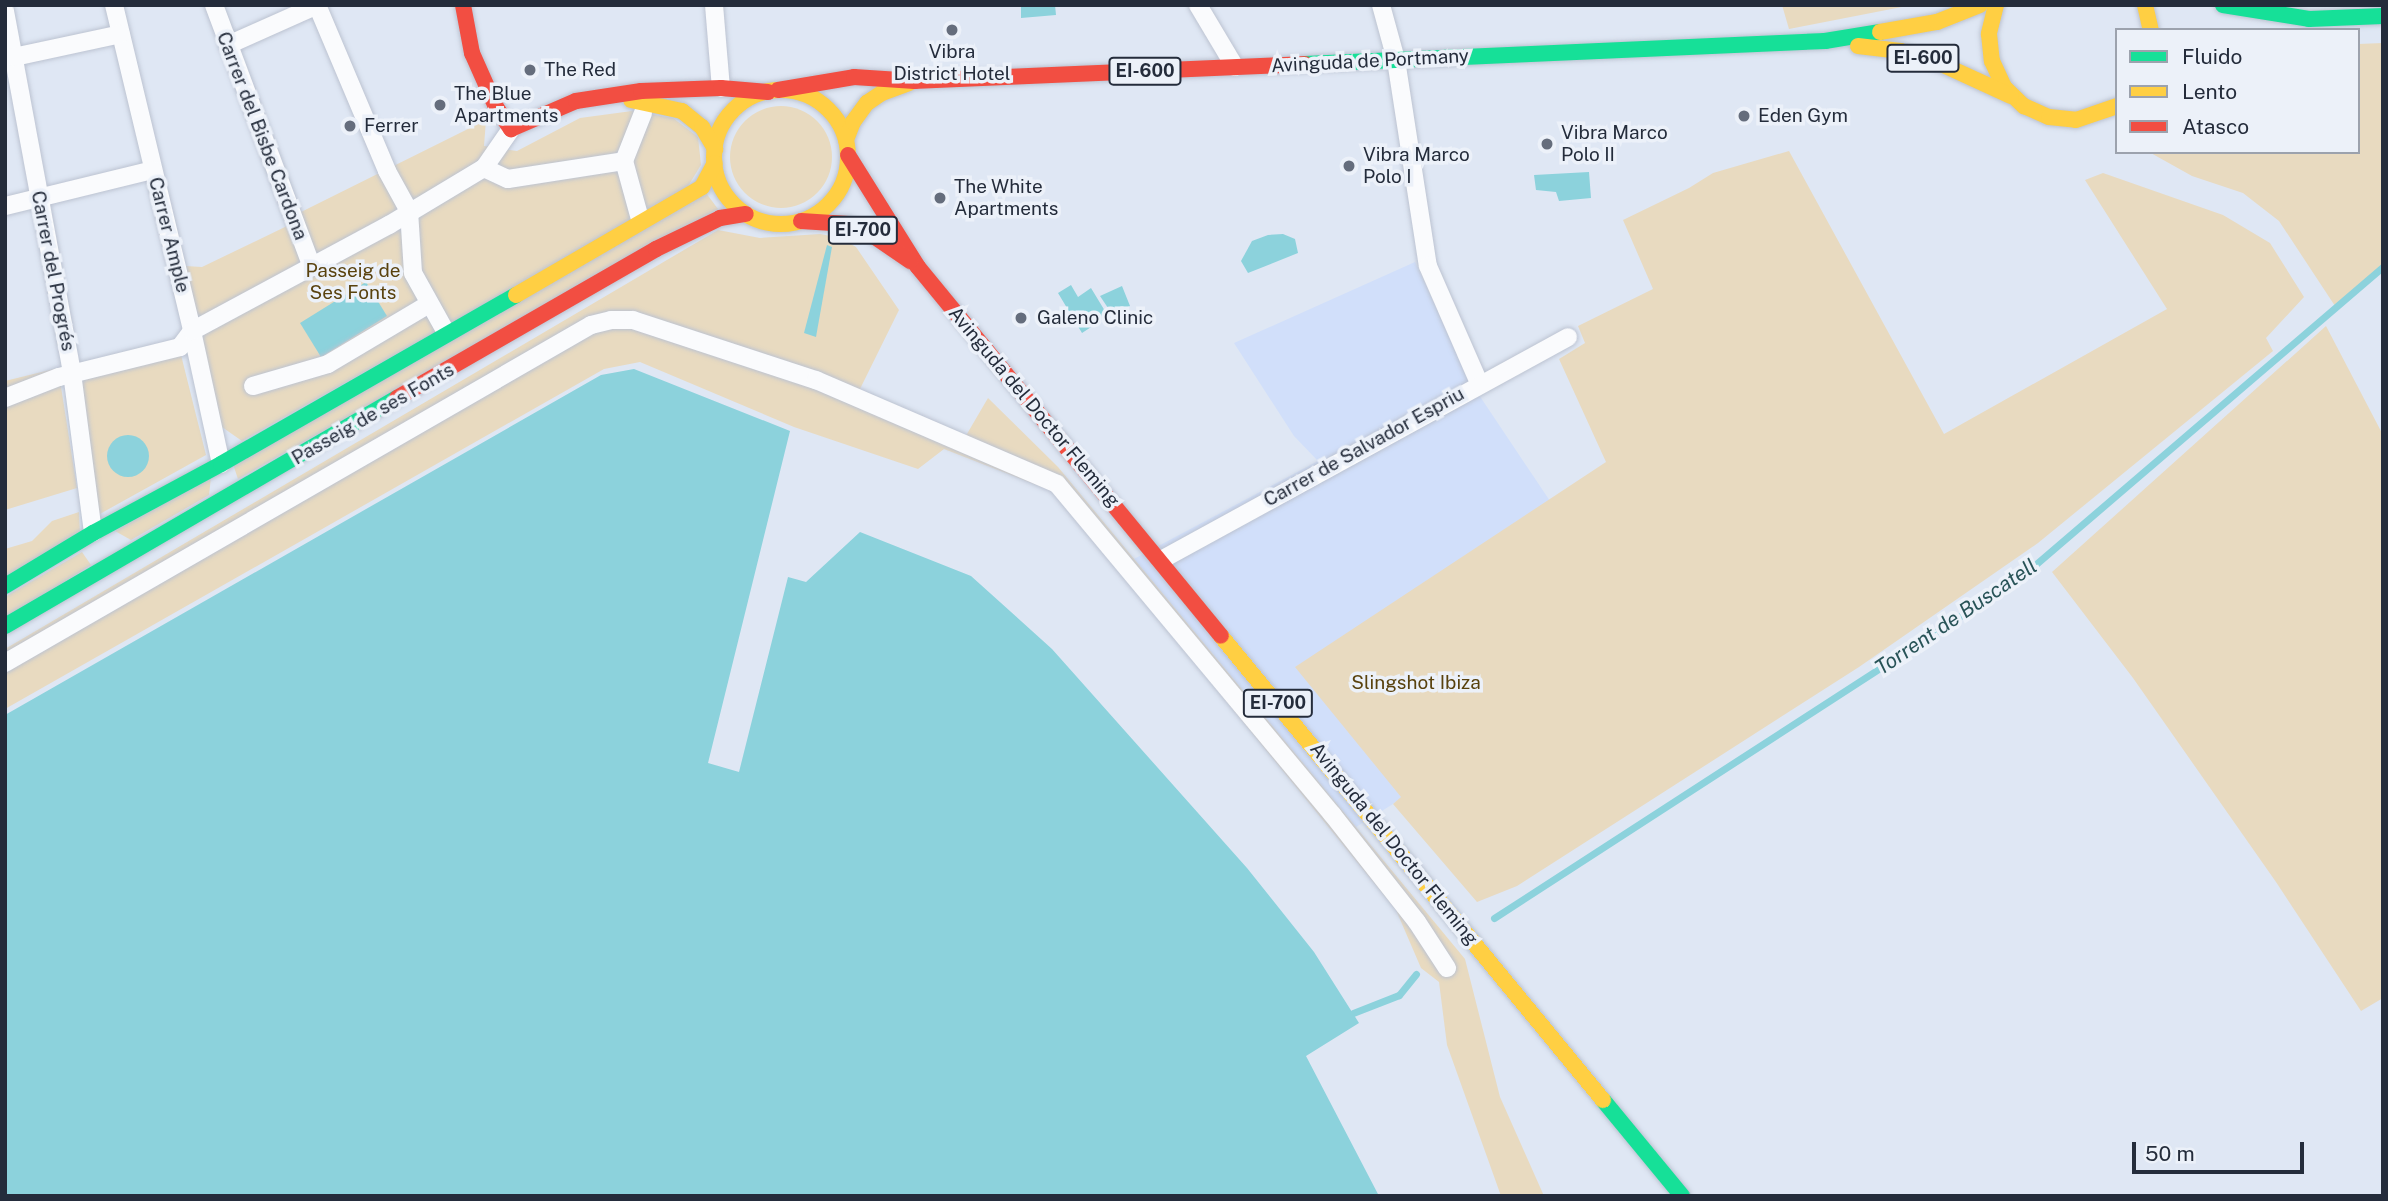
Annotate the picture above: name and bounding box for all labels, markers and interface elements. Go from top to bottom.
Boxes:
marker: Vibra District Hotel [944,22,960,38]
legend [2115,28,2360,154]
street label: Carrer del Bisbe Cardona [212,29,312,243]
place label: Vibra District Hotel [893,41,1011,85]
street label: Avinguda de Portmany [1270,44,1470,78]
road number: EI-600 [1886,44,1960,72]
text: Fluido [2182,44,2242,69]
road number: EI-600 [1108,56,1182,86]
place label: The Red [544,59,616,81]
marker: The Red [522,62,538,78]
text: Lento [2182,79,2237,104]
place label: The Blue Apartments [454,83,558,127]
marker: The Blue Apartments [432,97,448,113]
place label: Eden Gym [1758,105,1848,127]
marker: Eden Gym [1736,108,1752,124]
text: Atasco [2182,114,2249,139]
place label: Ferrer [364,115,419,137]
marker: Ferrer [342,118,358,134]
place label: Vibra Marco Polo II [1561,122,1668,166]
marker: Vibra Marco Polo II [1539,136,1555,152]
place label: Vibra Marco Polo I [1363,144,1470,188]
marker: Vibra Marco Polo I [1341,158,1357,174]
street label: Carrer Ample [144,175,194,295]
place label: The White Apartments [954,176,1058,220]
street label: Carrer del Progrés [26,189,80,353]
marker: The White Apartments [932,190,948,206]
road number: EI-700 [826,215,900,244]
park label: Passeig de Ses Fonts [305,260,401,304]
street label: Avinguda del Doctor Fleming [944,302,1124,512]
place label: Galeno Clinic [1037,307,1153,329]
marker: Galeno Clinic [1011,308,1031,328]
street label: Passeig de ses Fonts [288,358,458,470]
street label: Carrer de Salvador Espriu [1260,382,1468,512]
water label: Torrent de Buscatell [1870,553,2042,681]
park label: Slingshot Ibiza [1351,672,1481,694]
road number: EI-700 [1241,688,1315,718]
street label: Avinguda del Doctor Fleming [1305,738,1483,950]
scale bar [2136,1128,2308,1172]
text: 50 m [2145,1141,2195,1166]

